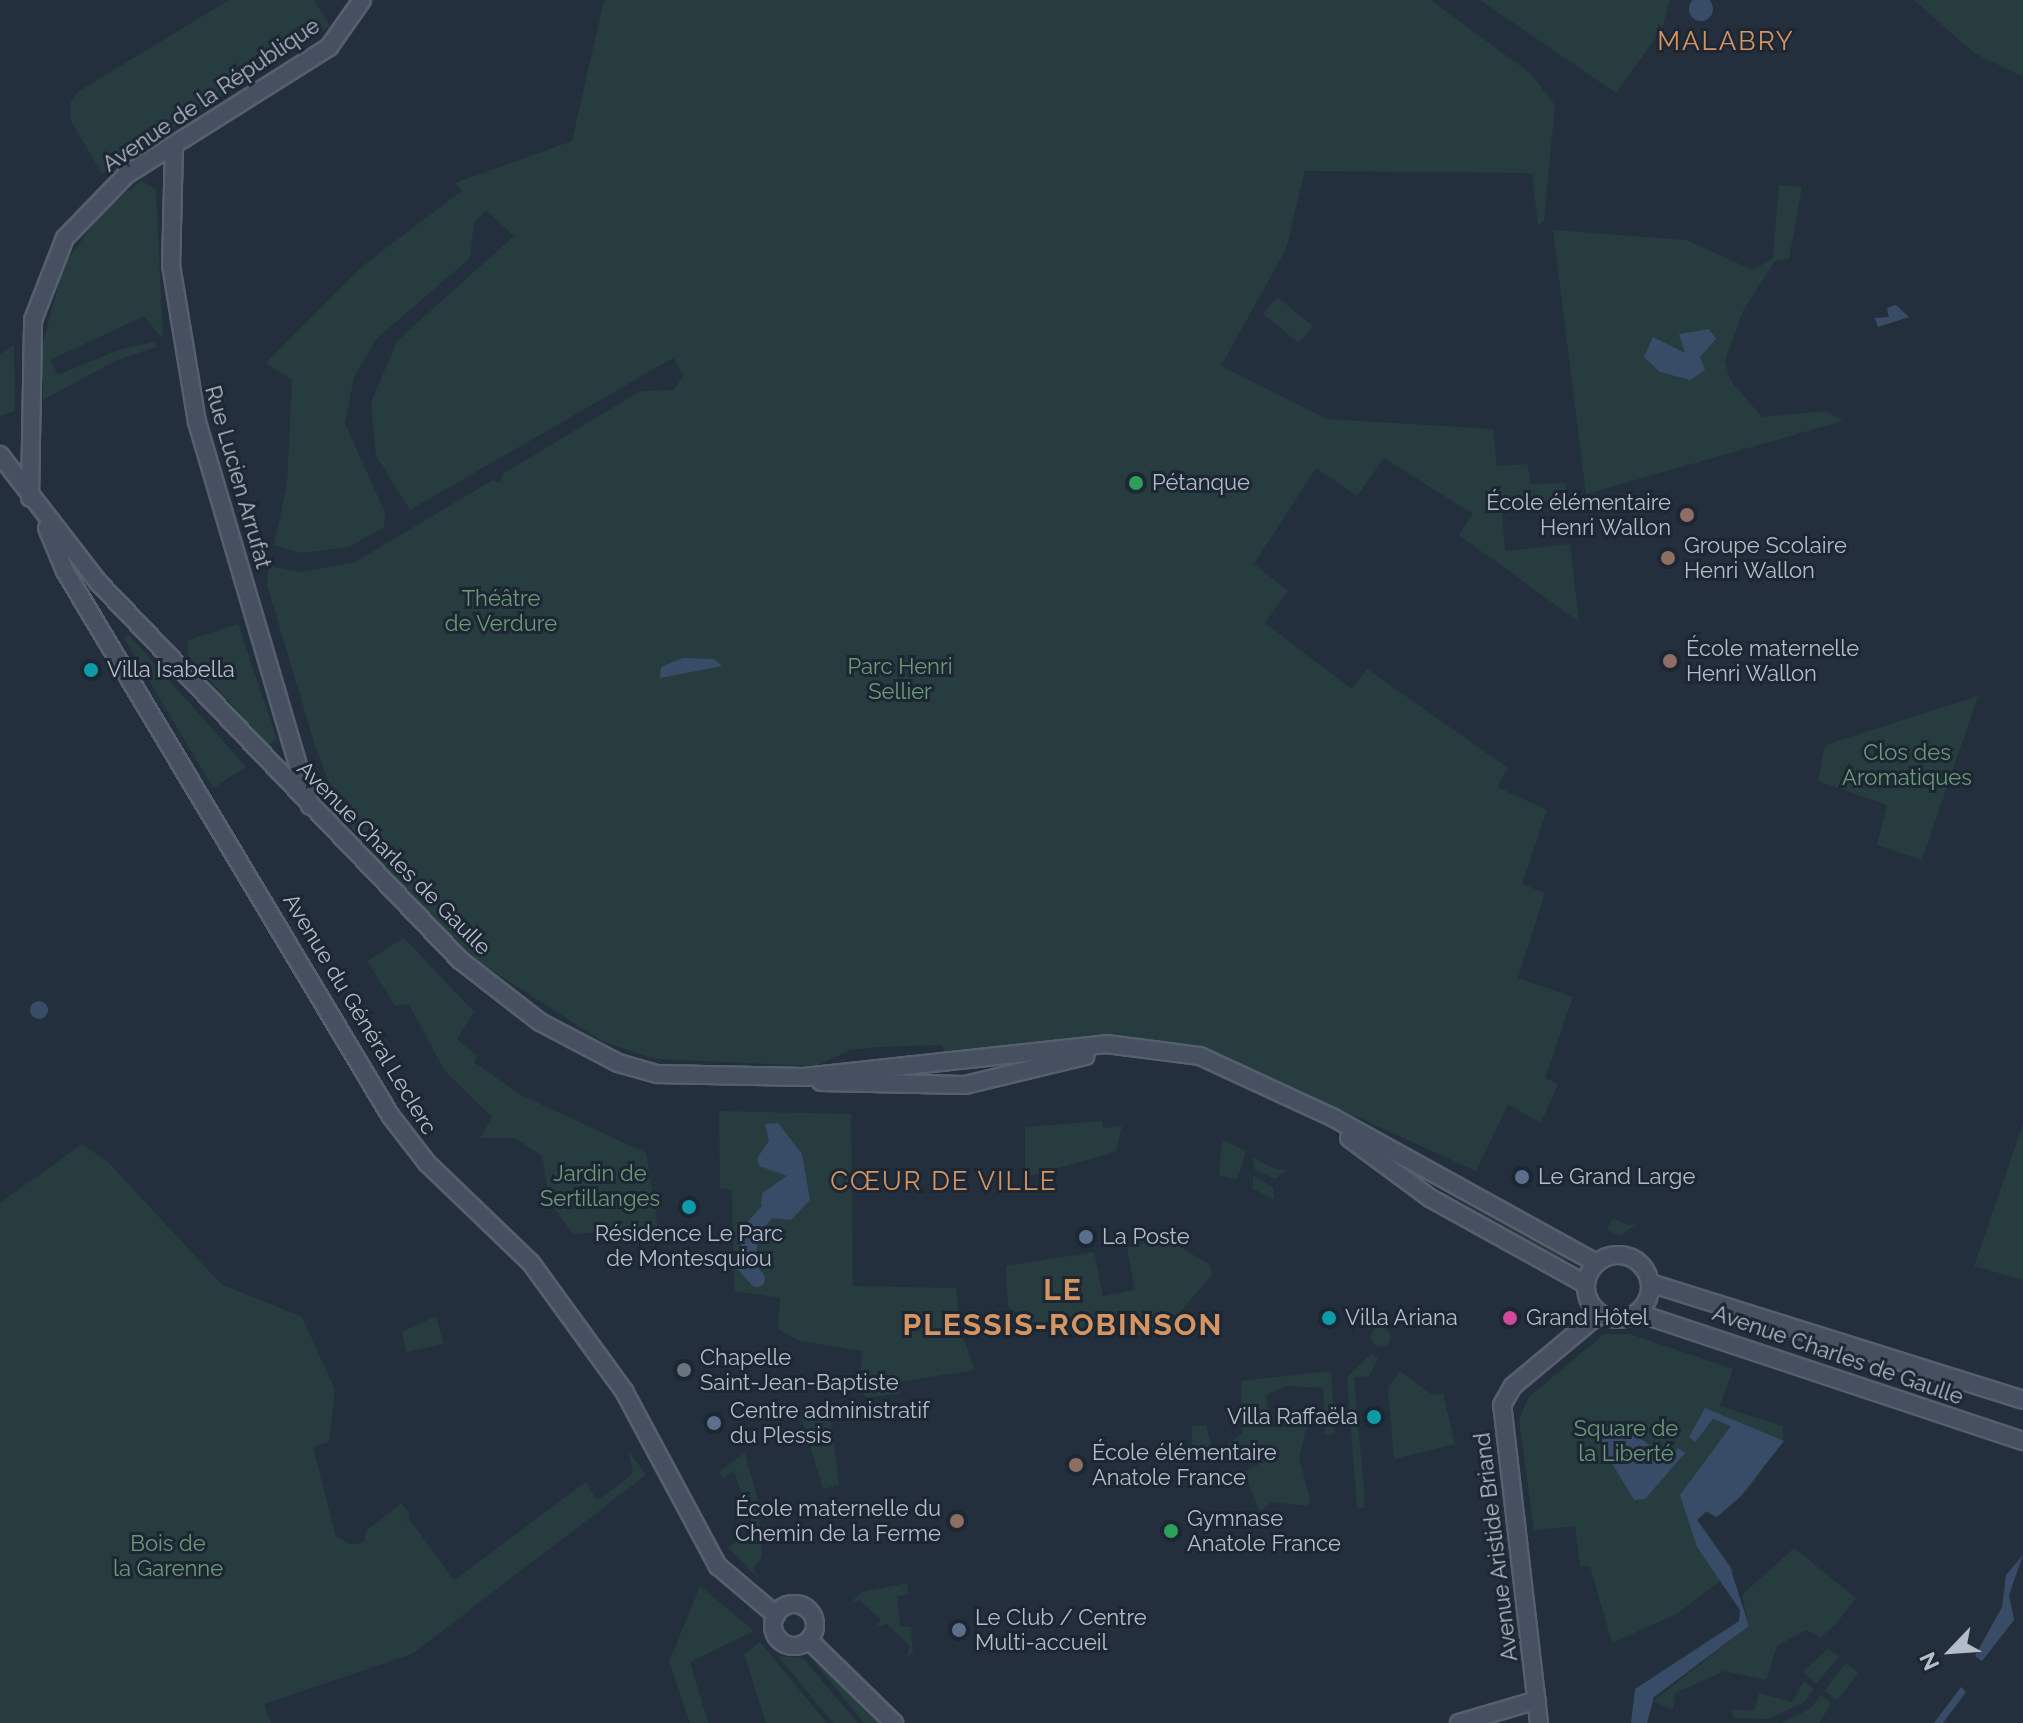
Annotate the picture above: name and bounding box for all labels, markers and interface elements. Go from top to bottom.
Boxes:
street label: Avenue de la République [97,12,325,178]
district label: MALABRY [1657,26,1795,58]
street label: Rue Lucien Arrufat [199,382,277,572]
place label: Pétanque [1152,470,1250,496]
marker: Pétanque [1127,474,1145,492]
place label: École élémentaire Henri Wallon [1486,489,1671,540]
marker: École élémentaire Henri Wallon [1678,506,1696,524]
place label: Groupe Scolaire Henri Wallon [1684,532,1847,584]
marker: Groupe Scolaire Henri Wallon [1659,549,1677,567]
park label: Théâtre de Verdure [444,585,558,636]
place label: École maternelle Henri Wallon [1686,635,1859,686]
marker: École maternelle Henri Wallon [1661,652,1679,670]
park label: Parc Henri Sellier [848,653,952,704]
place label: Villa Isabella [107,657,235,683]
marker: Villa Isabella [82,661,100,679]
park label: Clos des Aromatiques [1842,739,1972,790]
street label: Avenue Charles de Gaulle [292,756,496,960]
street label: Avenue du Général Leclerc [277,889,443,1139]
park label: Jardin de Sertillanges [540,1160,660,1212]
place label: Le Grand Large [1538,1164,1695,1190]
district label: CŒUR DE VILLE [830,1166,1058,1198]
marker: Le Grand Large [1513,1168,1531,1186]
marker: Résidence Le Parc de Montesquiou [680,1198,698,1216]
place label: Résidence Le Parc de Montesquiou [595,1220,783,1272]
place label: La Poste [1102,1224,1190,1250]
marker: La Poste [1077,1228,1095,1246]
district label: LE PLESSIS-ROBINSON [903,1272,1223,1342]
street label: Avenue Charles de Gaulle [1709,1300,1967,1410]
place label: Villa Ariana [1345,1305,1458,1331]
place label: Grand Hôtel [1526,1305,1649,1331]
marker: Villa Ariana [1320,1309,1338,1327]
marker: Grand Hôtel [1501,1309,1519,1327]
place label: Chapelle Saint-Jean-Baptiste [700,1344,899,1396]
marker: Chapelle Saint-Jean-Baptiste [675,1361,693,1379]
place label: Centre administratif du Plessis [730,1397,929,1448]
place label: Villa Raffaëla [1227,1404,1358,1430]
marker: Villa Raffaëla [1365,1408,1383,1426]
marker: Centre administratif du Plessis [705,1414,723,1432]
park label: Square de la Liberté [1574,1415,1678,1466]
street label: Avenue Aristide Briand [1469,1431,1523,1663]
place label: École élémentaire Anatole France [1092,1439,1277,1490]
marker: École élémentaire Anatole France [1067,1456,1085,1474]
place label: École maternelle du Chemin de la Ferme [735,1495,941,1546]
place label: Gymnase Anatole France [1187,1505,1341,1556]
marker: École maternelle du Chemin de la Ferme [948,1512,966,1530]
marker: Gymnase Anatole France [1162,1522,1180,1540]
park label: Bois de la Garenne [113,1530,223,1582]
place label: Le Club / Centre Multi-accueil [975,1604,1147,1656]
north arrow [1911,1611,1991,1691]
marker: Le Club / Centre Multi-accueil [950,1621,968,1639]
text: N [1914,1648,1945,1674]

